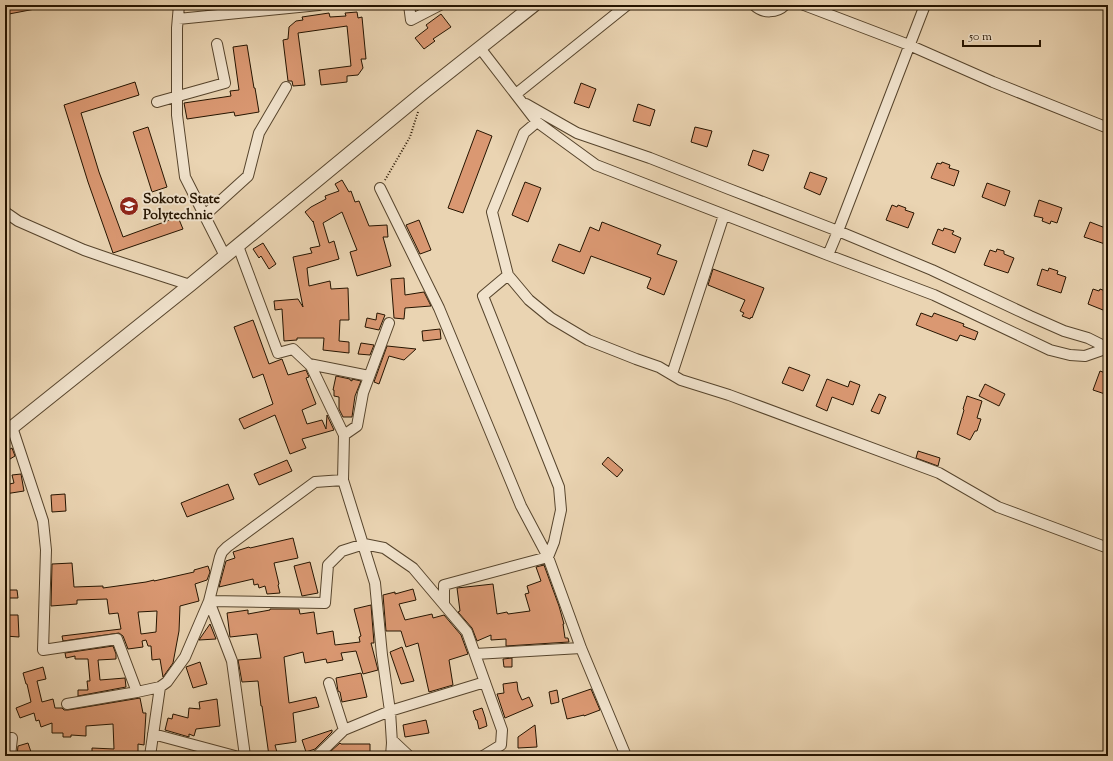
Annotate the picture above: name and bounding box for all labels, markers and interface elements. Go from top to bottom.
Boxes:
scale bar [963,22,1040,48]
text: 50 m [968,28,992,46]
place label: Sokoto State Polytechnic [143,190,221,226]
school or university icon: Sokoto State Polytechnic [118,195,140,217]

